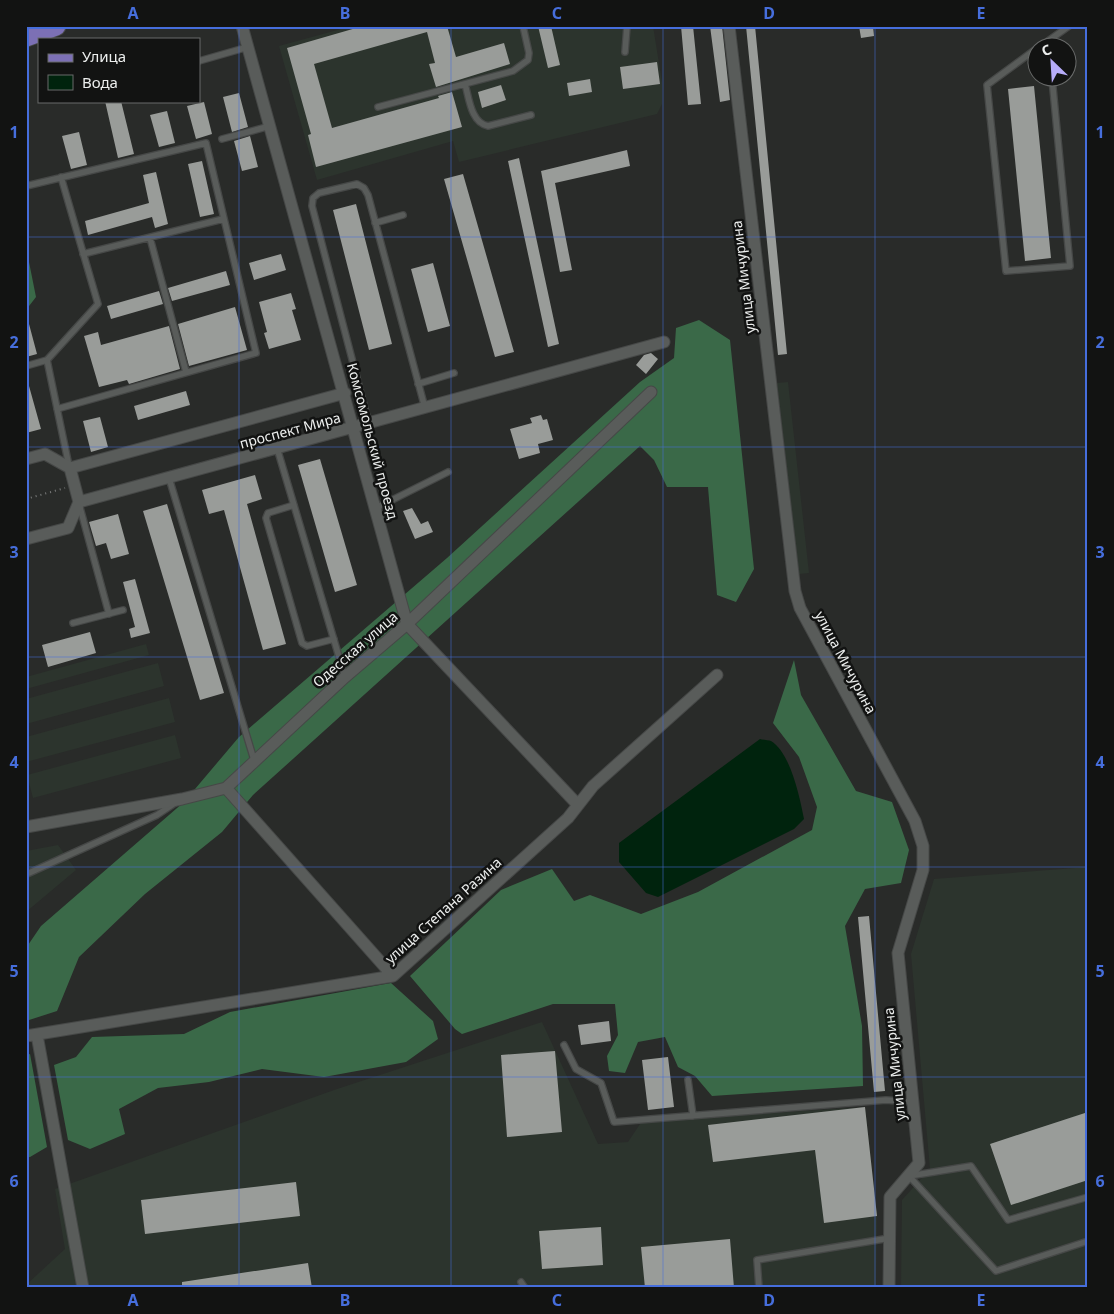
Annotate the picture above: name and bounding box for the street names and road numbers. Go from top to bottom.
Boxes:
street label: улица Мичурина [727,219,759,335]
street label: Комсомольский проезд [343,361,403,522]
street label: проспект Мира [237,407,343,453]
street label: Одесская улица [308,607,402,691]
street label: улица Мичурина [811,607,881,717]
street label: улица Степана Разина [381,853,505,967]
street label: улица Мичурина [879,1006,909,1122]

